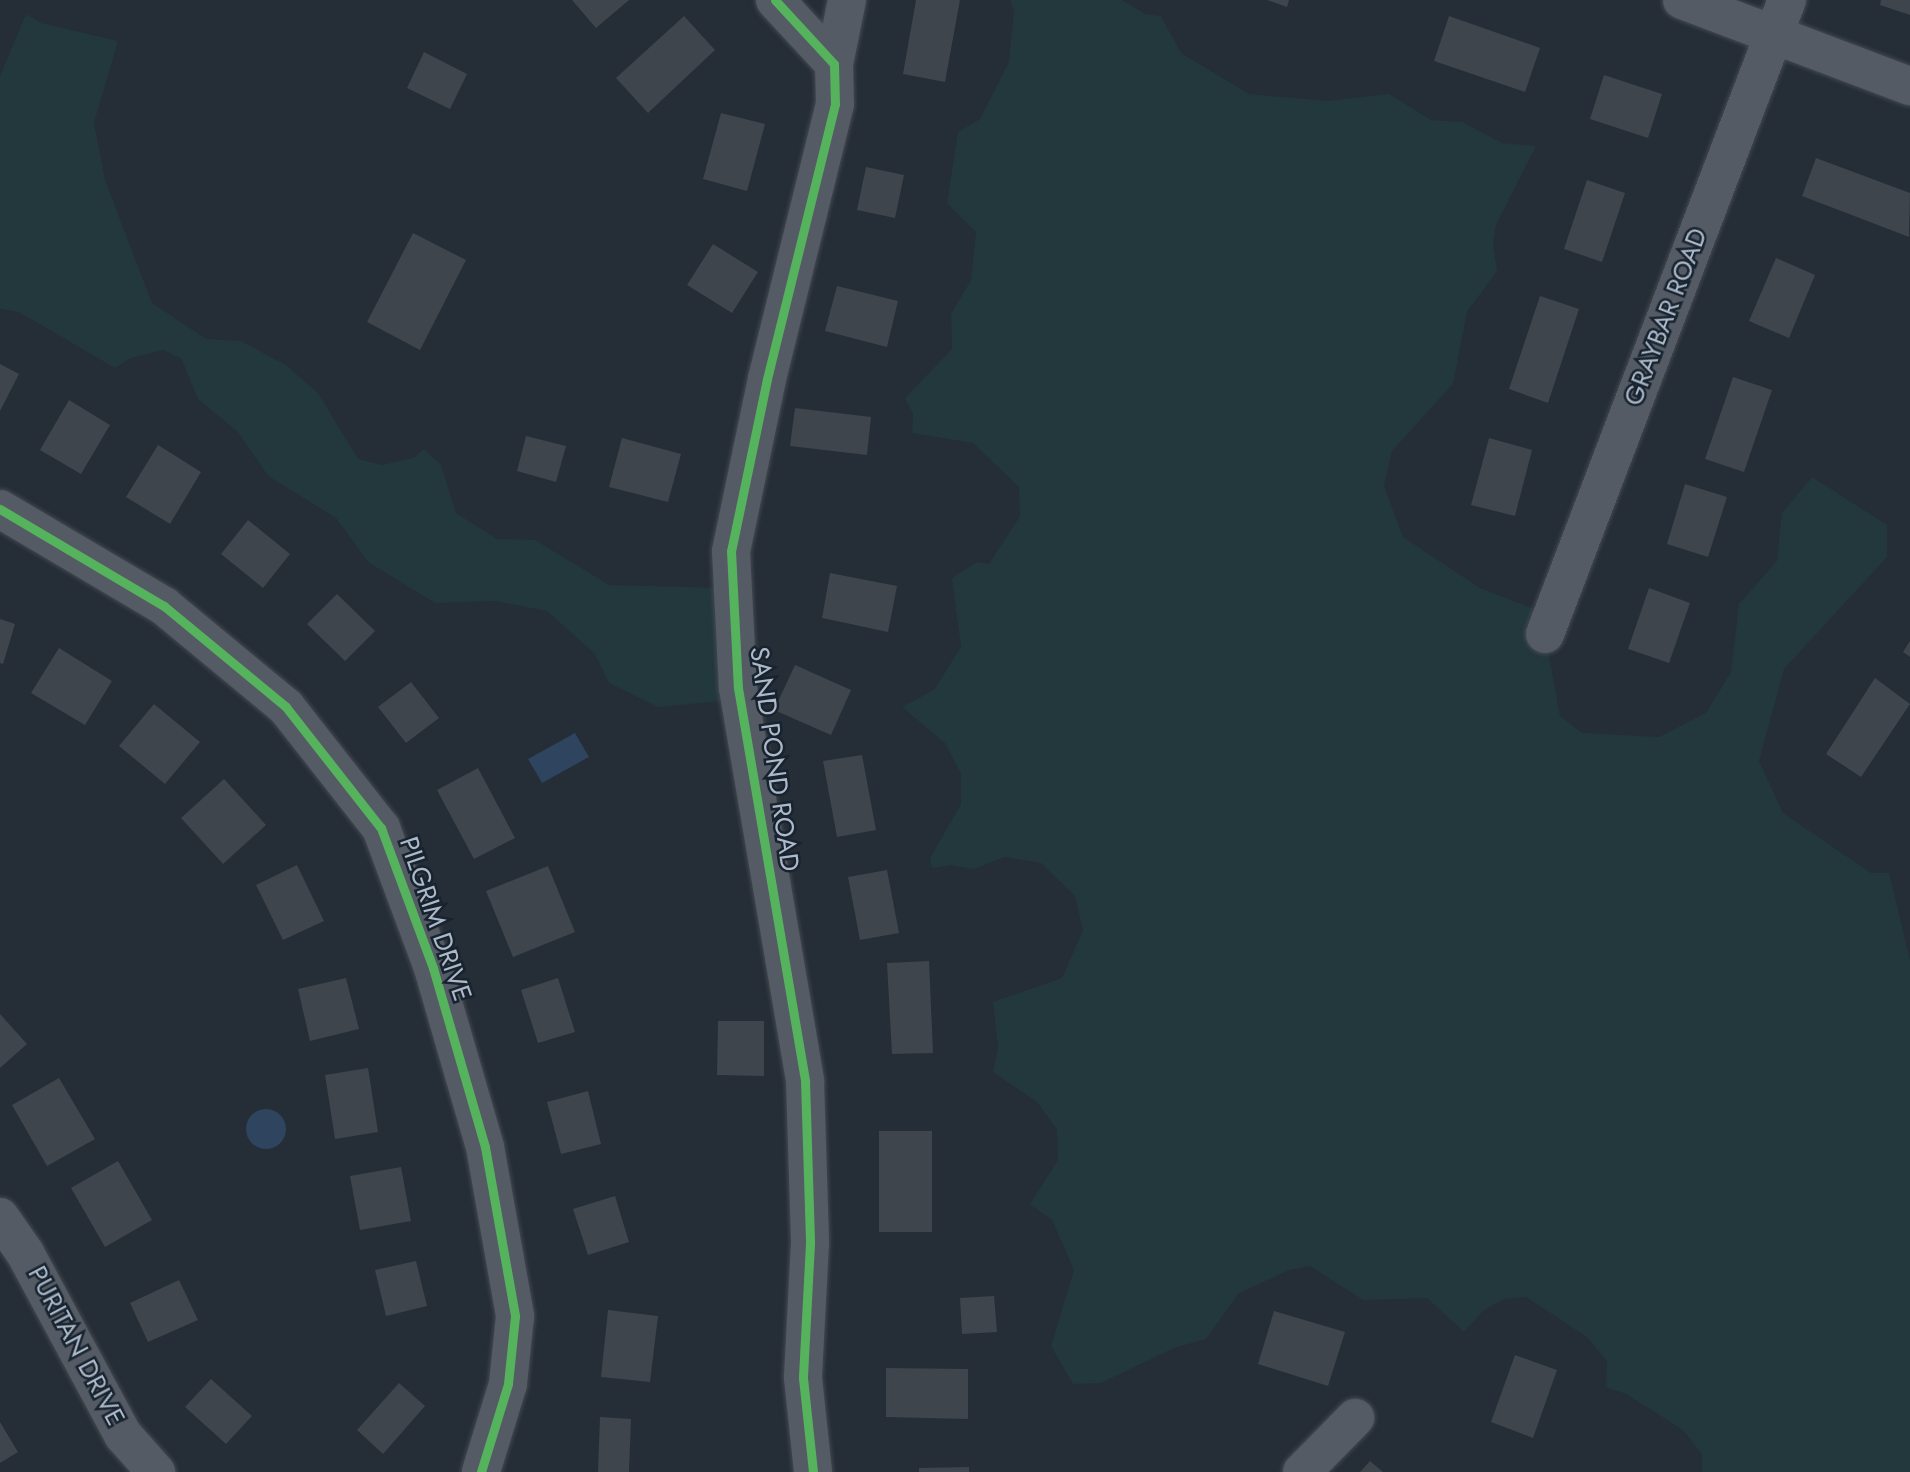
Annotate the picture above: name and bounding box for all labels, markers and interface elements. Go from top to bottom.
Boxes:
street label: GRAYBAR ROAD [1618,224,1714,410]
street label: SAND POND ROAD [743,645,805,873]
street label: PILGRIM DRIVE [392,833,478,1005]
street label: PURITAN DRIVE [21,1261,131,1431]

